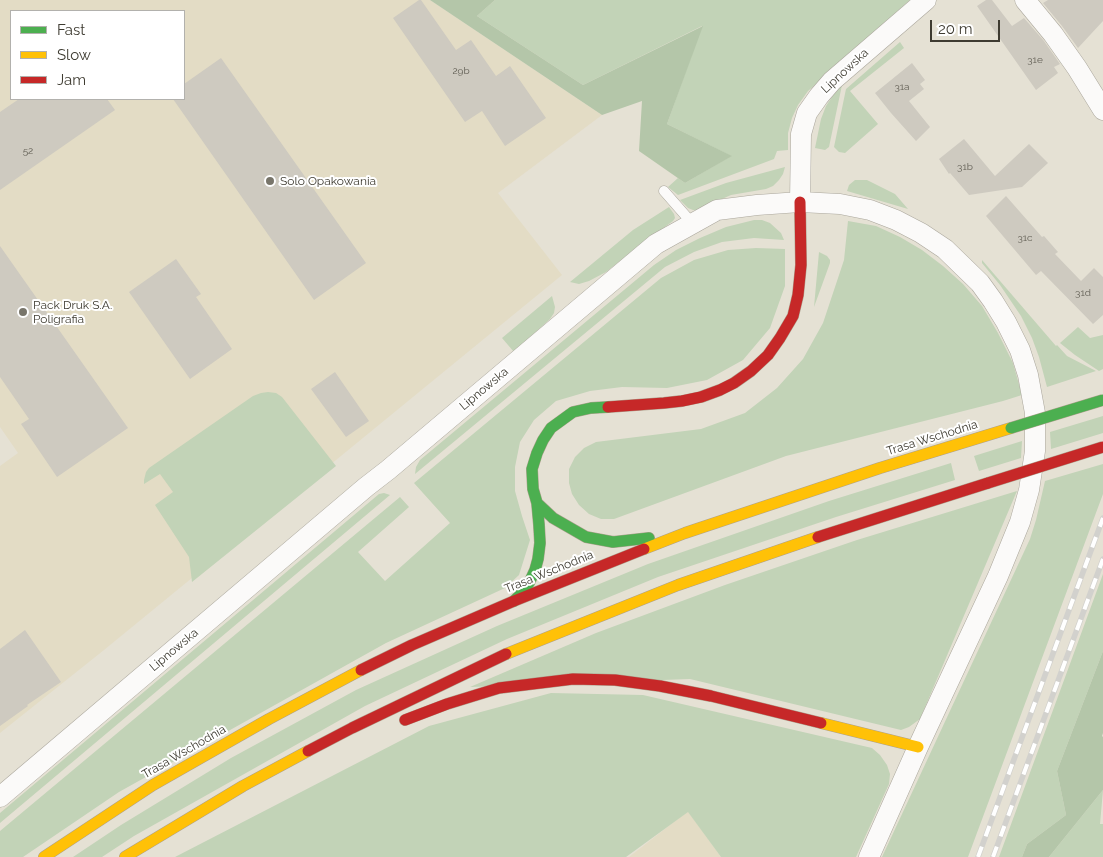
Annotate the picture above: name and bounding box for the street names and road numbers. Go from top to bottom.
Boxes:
street label: Lipnowska [818,46,872,96]
street label: Lipnowska [457,364,511,414]
street label: Trasa Wschodnia [885,417,979,459]
street label: Trasa Wschodnia [503,548,595,596]
street label: Lipnowska [147,625,201,675]
street label: Trasa Wschodnia [140,722,228,782]

